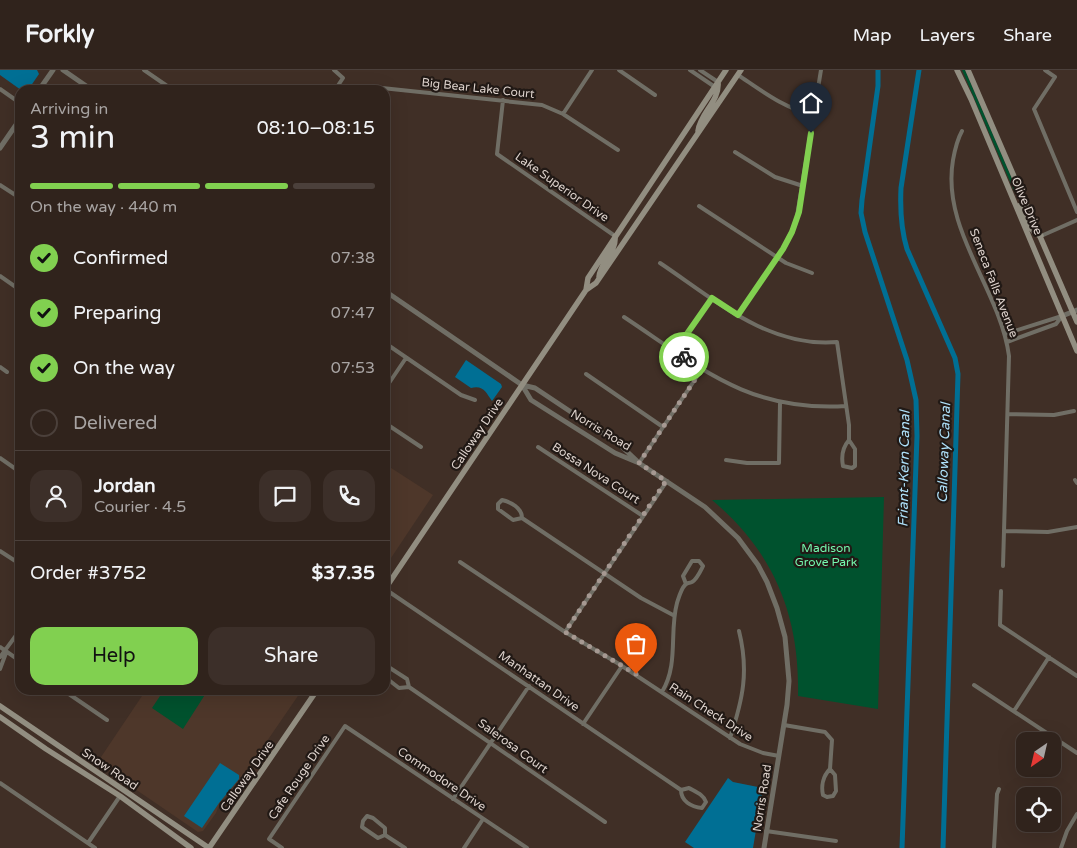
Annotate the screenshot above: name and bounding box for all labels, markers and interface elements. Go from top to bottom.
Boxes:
text: Forkly [25,20,94,49]
text: Map [853,24,892,46]
text: Layers [920,24,975,46]
text: Share [1003,24,1052,46]
street label: Big Bear Lake Court [421,75,536,101]
pin [790,82,832,133]
icon: home [797,89,825,117]
text: Arriving in [30,99,108,119]
text: 08:10–08:15 [257,117,375,139]
text: 3 min [30,119,115,157]
street label: Lake Superior Drive [512,149,612,225]
street label: Olive Drive [1009,175,1046,237]
text: On the way · 440 m [30,197,177,217]
street label: Seneca Falls Avenue [967,227,1021,340]
icon: check [30,244,58,272]
text: Confirmed [73,247,168,269]
text: 07:38 [331,248,375,268]
icon: check [30,299,58,327]
text: Preparing [73,302,162,324]
text: 07:47 [331,303,375,323]
courier [659,332,709,382]
icon: bike [670,343,698,371]
icon: check [30,354,58,382]
text: On the way [73,357,175,379]
text: 07:53 [331,358,375,378]
street label: Calloway Drive [448,395,506,473]
water label: Calloway Canal [934,401,954,503]
street label: Norris Road [568,406,634,454]
water label: Friant-Kern Canal [894,409,914,527]
text: Delivered [73,412,158,434]
street label: Bossa Nova Court [550,439,643,507]
button: person [30,470,82,522]
button: chat [259,470,311,522]
button: phone [323,470,375,522]
text: Jordan [94,475,156,497]
text: Courier · 4.5 [94,497,186,517]
park label: Madison Grove Park [795,541,858,569]
text: Order #3752 [30,562,147,584]
text: $37.35 [312,562,375,584]
pin [615,623,657,674]
button: Help [30,627,198,685]
button: Share [208,627,375,685]
icon: bag [622,630,650,658]
street label: Manhattan Drive [496,648,582,714]
street label: Rain Check Drive [667,680,756,744]
street label: Salerosa Court [475,716,551,776]
street label: Cafe Rouge Drive [265,732,333,822]
north arrow [1016,732,1061,778]
map controls [1016,732,1061,832]
street label: Calloway Drive [217,738,277,814]
street label: Commodore Drive [395,744,489,814]
street label: Snow Road [79,745,141,793]
street label: Norris Road [750,763,774,833]
button: locate [1016,787,1061,832]

